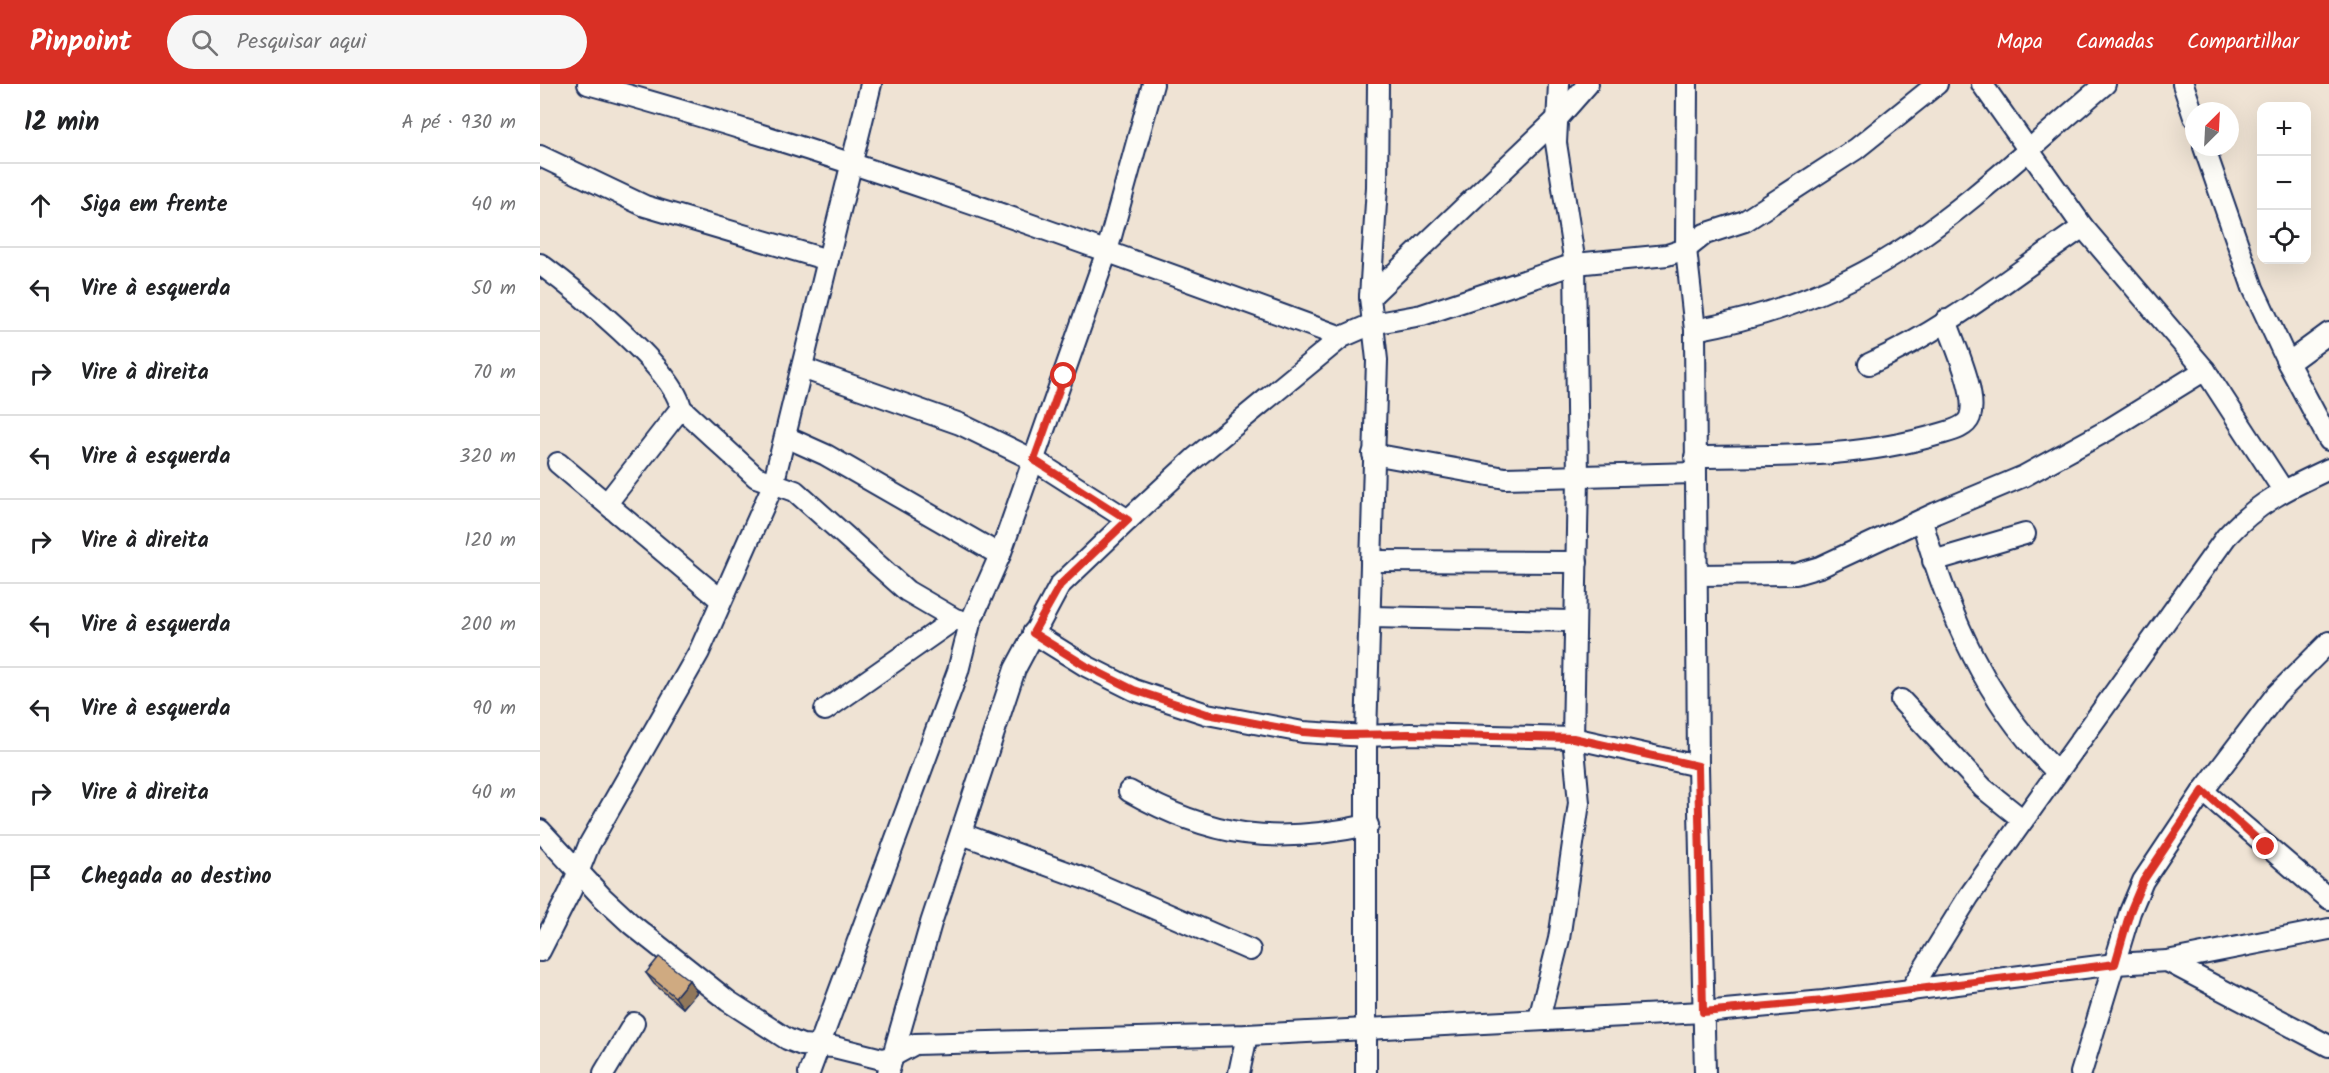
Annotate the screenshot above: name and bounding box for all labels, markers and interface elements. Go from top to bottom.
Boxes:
search box [167,15,587,69]
text: Pinpoint [30,20,131,65]
text: Pesquisar aqui [236,25,366,60]
icon: search [188,26,221,59]
text: Mapa [1996,26,2043,59]
text: Camadas [2076,26,2154,59]
text: Compartilhar [2187,26,2299,59]
text: 12 min [24,102,99,144]
north arrow [2185,102,2239,156]
map controls [2257,102,2311,264]
button: + [2257,102,2311,156]
text: A pé · 930 m [402,107,516,139]
button: − [2257,156,2311,210]
text: Siga em frente [81,188,227,223]
icon: ahead [24,189,57,222]
text: 40 m [471,189,516,221]
button: locate [2257,210,2311,264]
text: Vire à esquerda [81,272,230,307]
icon: left [24,273,57,306]
text: 50 m [471,273,516,305]
text: Vire à direita [81,356,209,391]
icon: right [24,357,57,390]
text: 70 m [473,357,516,389]
route start [1050,362,1076,388]
text: Vire à esquerda [81,440,230,475]
icon: left [24,441,57,474]
text: 320 m [459,441,516,473]
text: Vire à direita [81,524,209,559]
icon: right [24,525,57,558]
text: 120 m [464,525,516,557]
text: Vire à esquerda [81,608,230,643]
icon: left [24,609,57,642]
text: 200 m [460,609,516,641]
text: Vire à esquerda [81,692,230,727]
icon: left [24,693,57,726]
text: 90 m [472,693,516,725]
text: Vire à direita [81,776,209,811]
icon: right [24,777,57,810]
text: 40 m [471,777,516,809]
route end [2252,833,2278,859]
text: Chegada ao destino [81,860,272,895]
icon: arrive [24,861,57,894]

